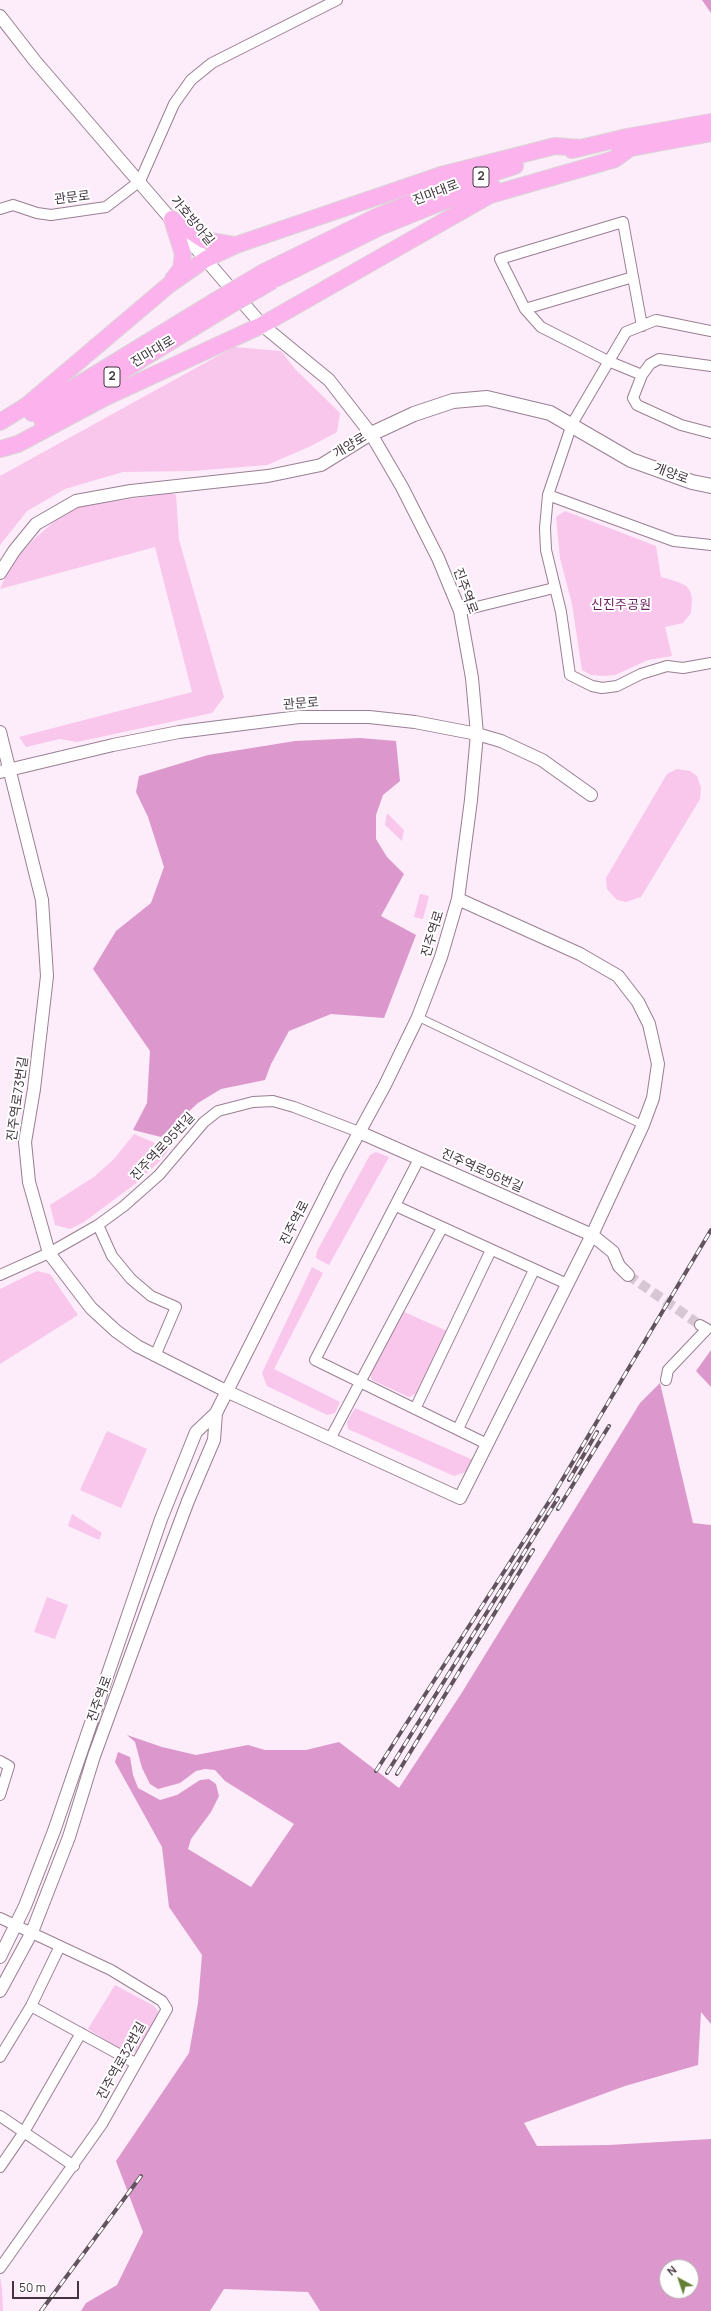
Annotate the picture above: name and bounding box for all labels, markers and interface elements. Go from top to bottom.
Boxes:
road number: 2 [473,167,489,187]
street label: 진마대로 [411,177,461,209]
street label: 관문로 [53,188,91,208]
street label: 가호방아길 [167,193,217,249]
street label: 진마대로 [128,333,178,371]
road number: 2 [104,367,120,387]
street label: 개양로 [331,430,369,462]
street label: 개양로 [651,461,691,487]
street label: 진주역로 [449,566,481,616]
park label: 신진주공원 [591,597,651,613]
street label: 관문로 [283,695,319,713]
street label: 진주역로 [419,909,447,959]
street label: 진주역로73번길 [4,1056,32,1142]
street label: 진주역로95번길 [128,1110,198,1184]
street label: 진주역로96번길 [439,1146,525,1196]
street label: 진주역로 [277,1198,313,1248]
street label: 진주역로 [84,1674,116,1724]
street label: 진주역로32번길 [94,2019,150,2103]
north arrow [659,2259,699,2299]
text: N [664,2262,679,2278]
scale bar [14,2273,81,2299]
text: 50 m [19,2279,46,2296]

